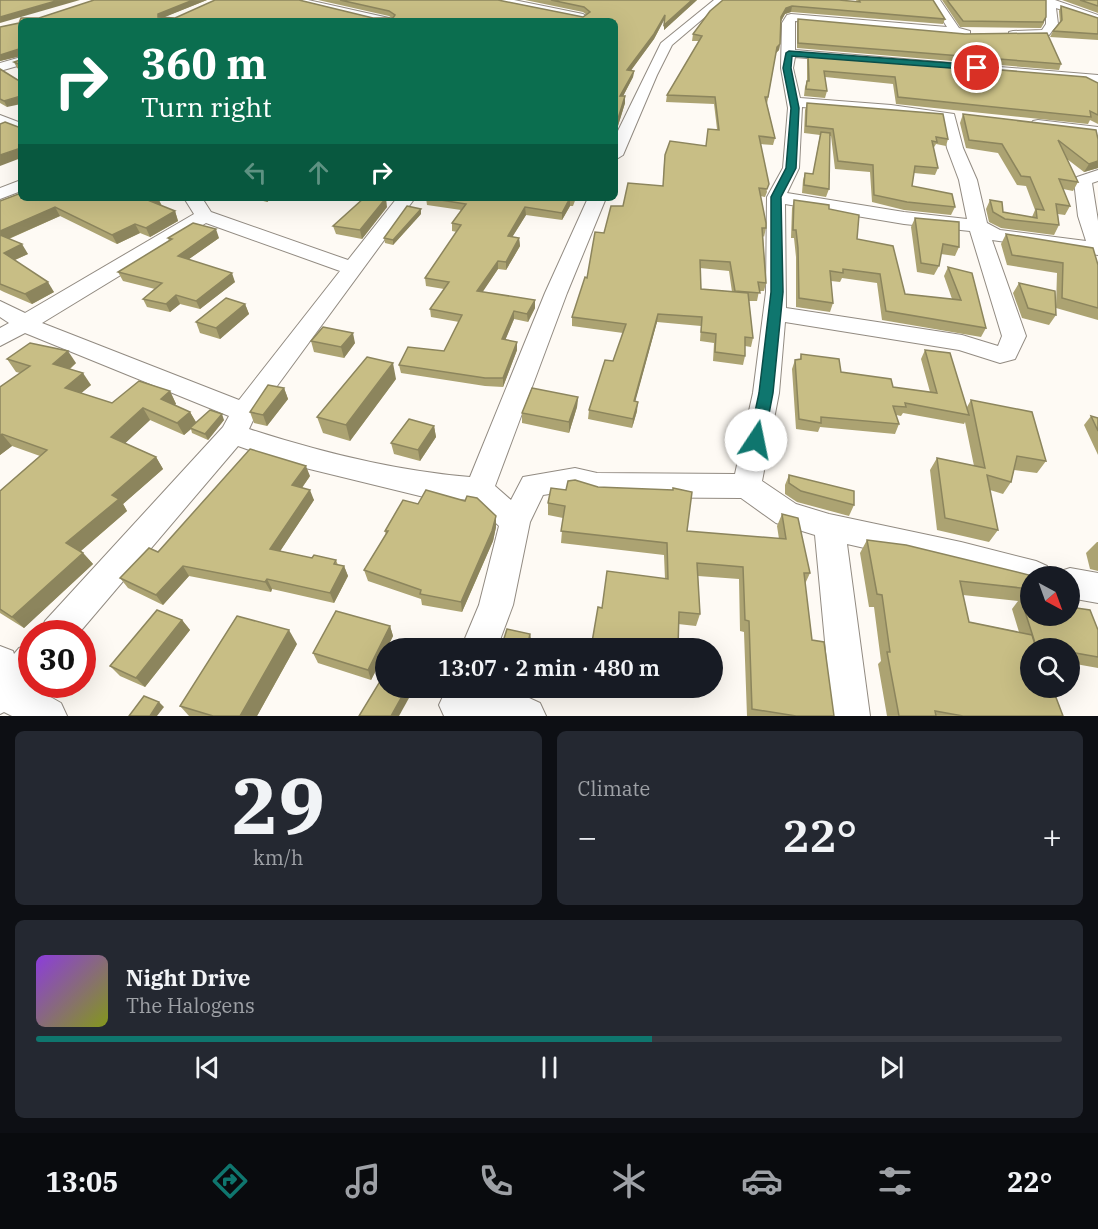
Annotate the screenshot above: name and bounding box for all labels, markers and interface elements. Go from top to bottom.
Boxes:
text: 360 m [141,36,267,91]
icon: right [42,42,120,120]
pin [951,42,1002,93]
icon: arrive [960,51,993,84]
text: Turn right [141,89,272,124]
icon: left [239,156,272,189]
icon: ahead [302,156,335,189]
icon: right [365,156,398,189]
position arrow [724,408,788,472]
north arrow [1020,566,1080,626]
map controls [1020,566,1080,698]
speed limit sign: 30 [18,620,96,698]
button: search [1020,638,1080,698]
text: 13:07 · 2 min · 480 m [438,653,660,682]
text: 29 [231,754,325,855]
text: Climate [578,775,650,802]
text: 22° [782,806,857,864]
text: − [578,815,597,858]
text: + [1042,815,1062,858]
text: km/h [253,844,304,871]
text: Night Drive [126,963,251,992]
text: The Halogens [126,992,255,1019]
icon: previous [191,1051,224,1084]
icon: pause [533,1051,566,1084]
icon: next [875,1051,908,1084]
icon: directions [209,1160,251,1202]
icon: music [342,1160,384,1202]
icon: phone [475,1160,517,1202]
icon: climate [608,1160,650,1202]
icon: car [741,1160,783,1202]
icon: filters [874,1160,916,1202]
text: 13:05 [45,1164,118,1199]
text: 22° [1007,1164,1052,1199]

